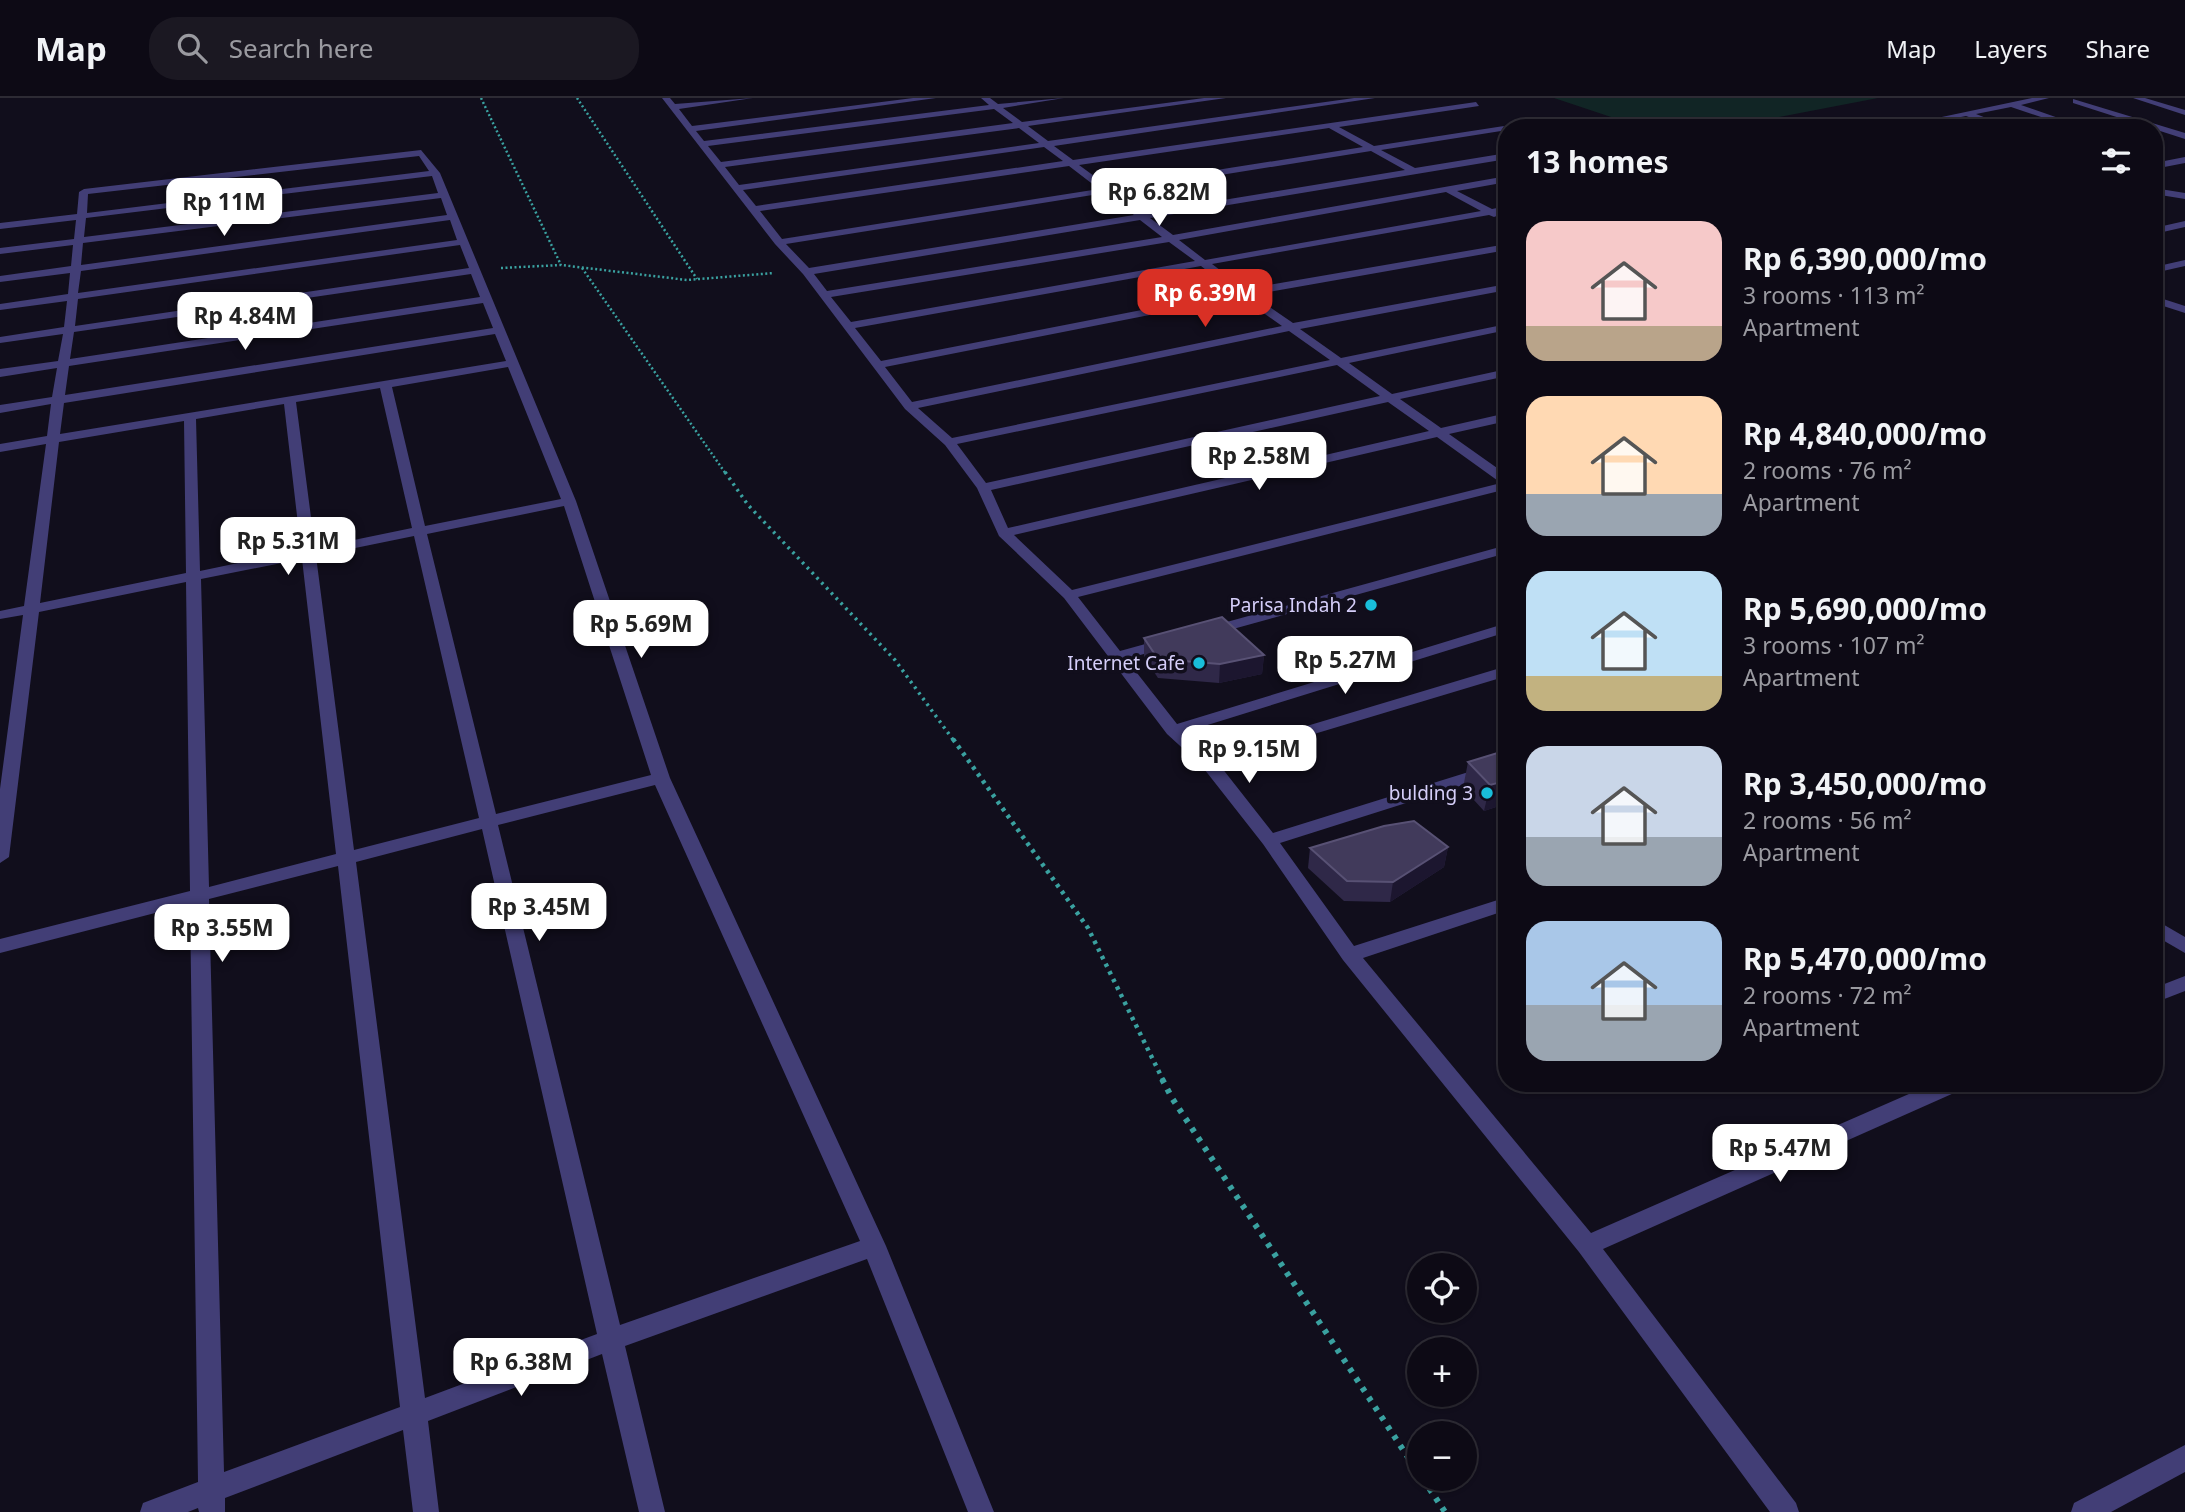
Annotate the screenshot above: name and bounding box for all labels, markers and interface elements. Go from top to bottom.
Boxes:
search box [149,17,639,80]
text: Map [35,26,107,71]
icon: search [173,29,211,67]
text: Search here [229,30,373,66]
text: Map [1886,32,1936,65]
text: Layers [1974,32,2048,65]
text: Share [2086,32,2150,65]
text: 13 homes [1526,141,1669,182]
icon: filters [2097,142,2135,180]
pin: Rp 6.82M [1087,169,1231,228]
text: Rp 6.82M [1107,175,1211,207]
pin: Rp 11M [167,178,281,238]
text: Rp 11M [182,185,266,217]
text: Rp 6,390,000/mo [1743,238,1987,279]
icon: home [1582,249,1666,333]
pin: Rp 6.39M [1133,270,1277,329]
text: Rp 6.39M [1153,276,1257,308]
text: 3 rooms · 113 m² [1743,279,1925,311]
pin: Rp 4.84M [173,292,317,352]
text: Rp 4.84M [193,299,297,331]
text: Apartment [1743,311,1860,343]
text: Rp 4,840,000/mo [1743,413,1987,454]
icon: home [1582,424,1666,508]
pin: Rp 2.58M [1187,432,1331,492]
text: Rp 2.58M [1207,439,1311,471]
text: 2 rooms · 76 m² [1743,454,1912,486]
text: Apartment [1743,486,1860,518]
pin: Rp 5.31M [216,518,360,577]
text: Rp 5.31M [236,524,340,556]
text: Rp 5,690,000/mo [1743,588,1987,629]
place label: Parisa Indah 2 [1229,592,1357,618]
marker: Parisa Indah 2 [1363,597,1379,613]
icon: home [1582,599,1666,683]
pin: Rp 5.69M [569,601,713,660]
text: Rp 5.69M [589,607,693,639]
text: 3 rooms · 107 m² [1743,629,1925,661]
pin: Rp 5.27M [1273,636,1417,696]
text: Rp 5.27M [1293,643,1397,675]
place label: Internet Cafe [1067,650,1185,676]
marker: Internet Cafe [1191,655,1207,671]
text: Apartment [1743,661,1860,693]
pin: Rp 9.15M [1177,726,1321,785]
text: Rp 9.15M [1197,732,1301,764]
text: Rp 3,450,000/mo [1743,763,1987,804]
icon: home [1582,774,1666,858]
place label: bulding 3 [1389,780,1473,806]
marker: bulding 3 [1479,785,1495,801]
text: 2 rooms · 56 m² [1743,804,1912,836]
text: Apartment [1743,836,1860,868]
pin: Rp 3.45M [467,884,611,943]
text: Rp 3.45M [487,890,591,922]
pin: Rp 3.55M [150,904,294,964]
text: Rp 3.55M [170,911,274,943]
text: Rp 5,470,000/mo [1743,938,1987,979]
icon: home [1582,949,1666,1033]
text: 2 rooms · 72 m² [1743,979,1912,1011]
text: Apartment [1743,1011,1860,1043]
pin: Rp 5.47M [1708,1124,1852,1184]
text: Rp 5.47M [1728,1131,1832,1163]
map controls [1407,1253,1477,1491]
button: locate [1407,1253,1477,1323]
button: + [1407,1337,1477,1407]
pin: Rp 6.38M [449,1338,593,1398]
text: Rp 6.38M [469,1345,573,1377]
button: − [1407,1421,1477,1491]

